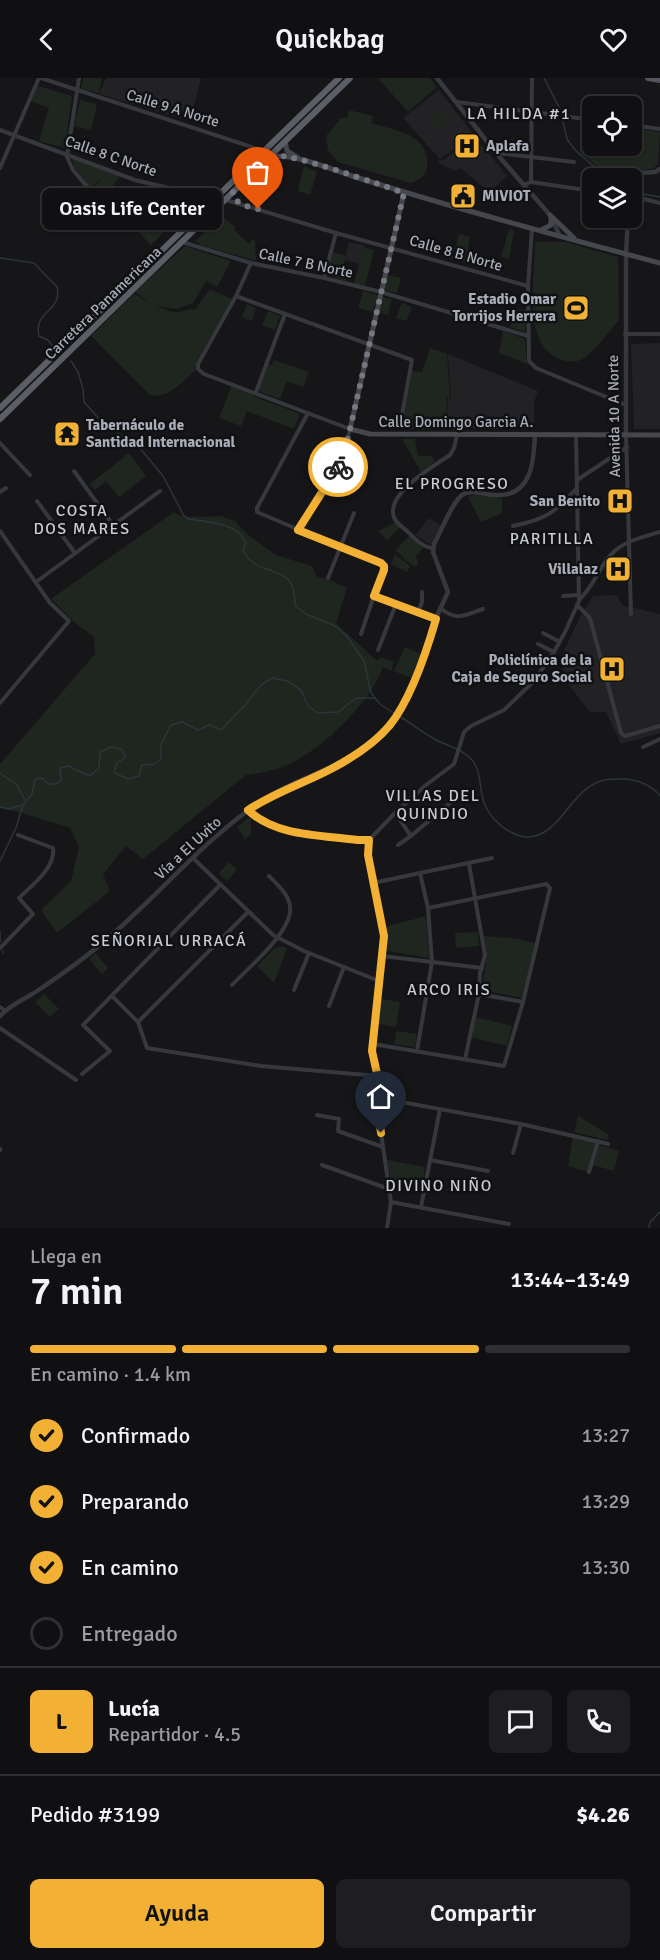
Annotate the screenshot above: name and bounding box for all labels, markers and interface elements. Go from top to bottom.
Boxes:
icon: back [30,23,63,56]
text: Quickbag [275,23,385,56]
icon: heart [597,23,630,56]
street label: Calle 9 A Norte [124,85,222,131]
map controls [582,96,642,228]
button: locate [582,96,642,156]
district label: LA HILDA #1 [467,104,571,124]
hospital icon: Aplafa [452,131,482,161]
street label: Calle 8 C Norte [63,132,159,180]
place label: Aplafa [486,137,530,155]
pin [232,147,283,209]
icon: bag [241,156,274,189]
button: layers [582,168,642,228]
public building icon: MIVIOT [448,181,478,211]
place label: MIVIOT [482,187,531,205]
callout: Oasis Life Center [42,188,222,230]
text: Oasis Life Center [59,196,205,221]
street label: Calle 8 B Norte [407,231,505,275]
street label: Carretera Panamericana [41,243,165,363]
street label: Calle 7 B Norte [257,244,355,282]
place label: Estadio Omar Torrijos Herrera [452,290,556,325]
sports icon: Estadio Omar Torrijos Herrera [561,293,591,323]
street label: Avenida 10 A Norte [604,355,624,477]
street label: Calle Domingo Garcia A. [379,413,534,431]
place label: Tabernáculo de Santidad Internacional [86,416,236,451]
temple icon: Tabernáculo de Santidad Internacional [52,419,82,449]
courier [308,437,368,497]
icon: bike [322,451,355,484]
district label: EL PROGRESO [395,474,509,494]
hospital icon: San Benito [605,486,635,516]
place label: San Benito [530,492,600,510]
district label: COSTA DOS MARES [33,501,131,539]
district label: PARITILLA [510,529,594,549]
hospital icon: Villalaz [603,554,633,584]
place label: Villalaz [548,560,598,578]
place label: Policlínica de la Caja de Seguro Social [451,651,592,686]
hospital icon: Policlínica de la Caja de Seguro Social [597,654,627,684]
district label: VILLAS DEL QUINDIO [385,786,481,824]
street label: Vía a El Uvito [151,813,225,883]
district label: SEÑORIAL URRACÁ [91,931,247,951]
district label: ARCO IRIS [407,980,491,1000]
pin [355,1071,406,1133]
icon: home [364,1080,397,1113]
district label: DIVINO NIÑO [385,1176,493,1196]
text: Llega en [30,1244,102,1269]
text: 13:44–13:49 [511,1266,630,1293]
text: 7 min [30,1267,123,1315]
text: En camino · 1.4 km [30,1362,191,1387]
icon: check [30,1419,63,1452]
text: Confirmado [81,1422,190,1449]
text: 13:27 [581,1423,630,1448]
icon: check [30,1485,63,1518]
text: Preparando [81,1488,189,1515]
text: 13:29 [581,1489,630,1514]
icon: check [30,1551,63,1584]
text: En camino [81,1554,179,1581]
text: 13:30 [581,1555,630,1580]
text: Entregado [81,1620,178,1647]
button: chat [489,1690,552,1753]
button: phone [567,1690,630,1753]
text: Lucía [108,1695,160,1722]
text: L [56,1708,67,1735]
text: Repartidor · 4.5 [108,1722,241,1747]
text: Pedido #3199 [30,1801,160,1828]
text: $4.26 [576,1801,630,1828]
button: Ayuda [30,1879,324,1948]
button: Compartir [336,1879,630,1948]

